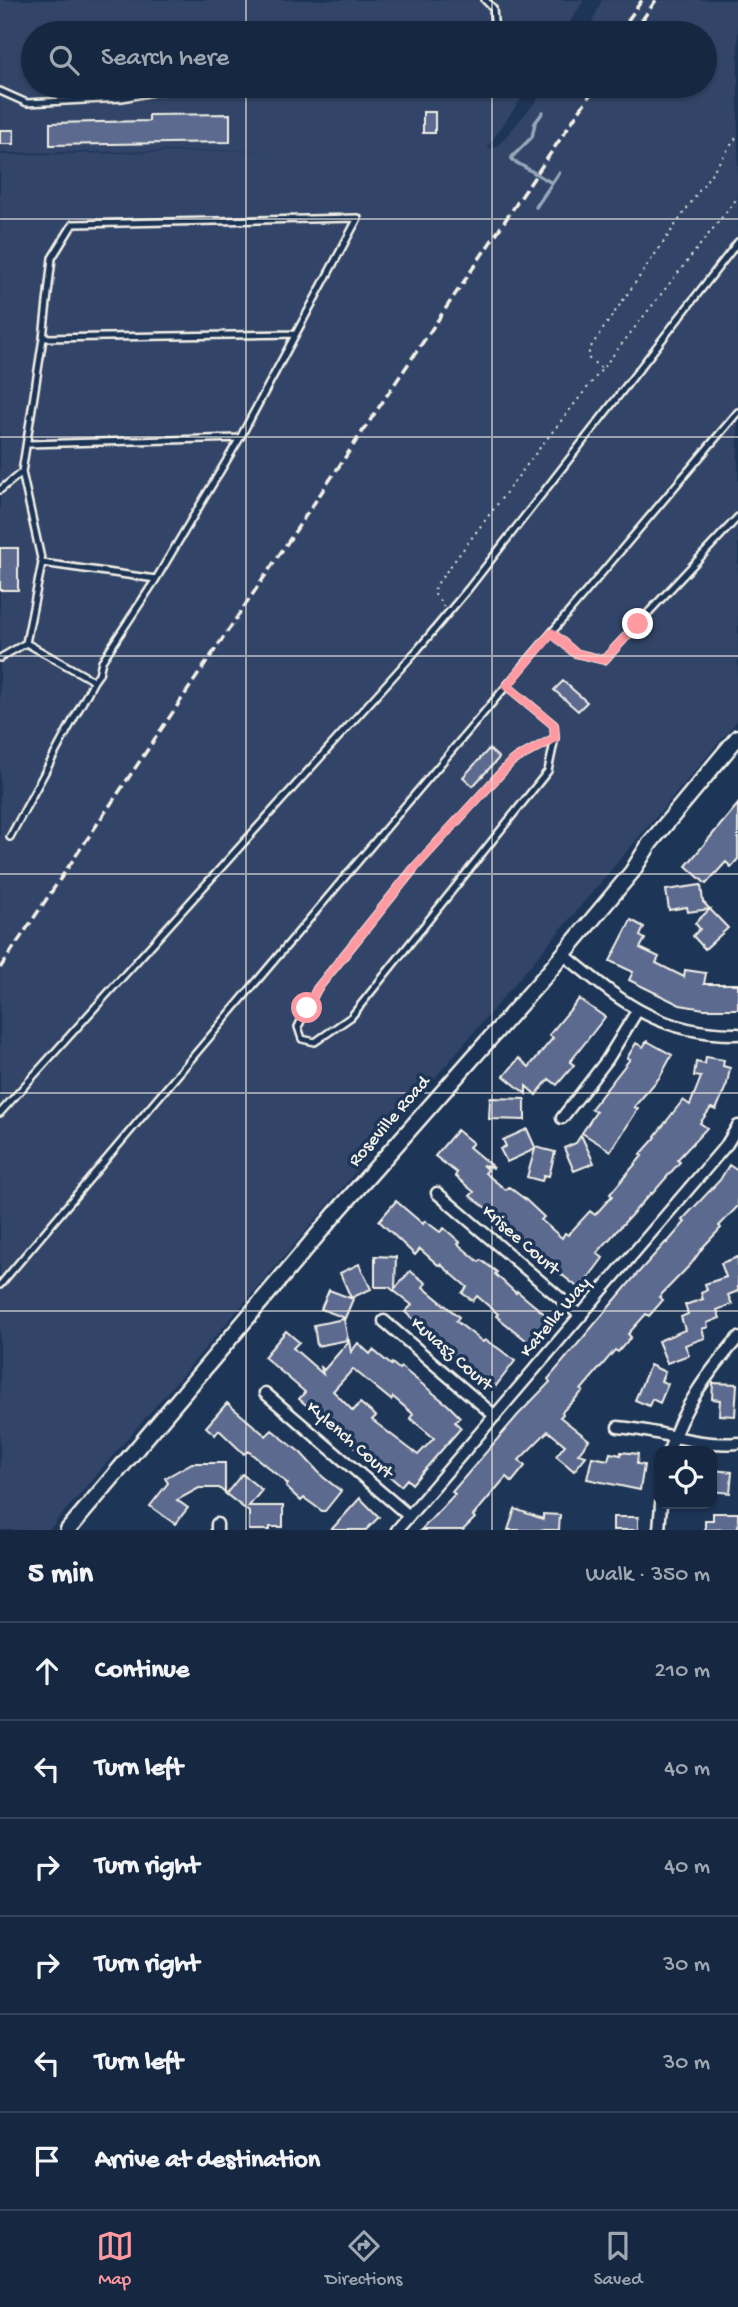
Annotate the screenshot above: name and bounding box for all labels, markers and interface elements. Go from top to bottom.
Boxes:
search box [21,21,717,98]
icon: search [45,41,83,79]
text: Search here [101,44,229,75]
route end [622,608,653,639]
route start [291,992,322,1023]
street label: Roseville Road [344,1070,437,1172]
street label: Krisee Court [476,1201,565,1283]
street label: Katella Way [516,1273,597,1363]
street label: Kuvasz Court [405,1313,499,1399]
street label: Kylench Court [301,1397,399,1486]
map controls [654,1446,717,1509]
button: locate [654,1446,717,1509]
text: 5 min [28,1558,93,1593]
text: Walk · 350 m [585,1562,710,1589]
icon: ahead [28,1652,66,1690]
text: Continue [95,1656,189,1687]
text: 210 m [655,1658,710,1685]
icon: left [28,1750,66,1788]
text: Turn left [95,1754,183,1785]
text: 40 m [664,1756,710,1783]
icon: right [28,1848,66,1886]
text: Turn right [95,1852,199,1883]
text: 40 m [664,1854,710,1881]
icon: right [28,1946,66,1984]
text: Turn right [95,1950,199,1981]
text: 30 m [663,1952,710,1979]
icon: left [28,2044,66,2082]
text: Turn left [95,2048,183,2079]
text: 30 m [663,2050,710,2077]
icon: arrive [28,2142,66,2180]
text: Arrive at destination [95,2146,320,2177]
tab: Map [96,2227,134,2292]
tab: Directions [325,2227,402,2292]
tab: Saved [594,2227,642,2292]

